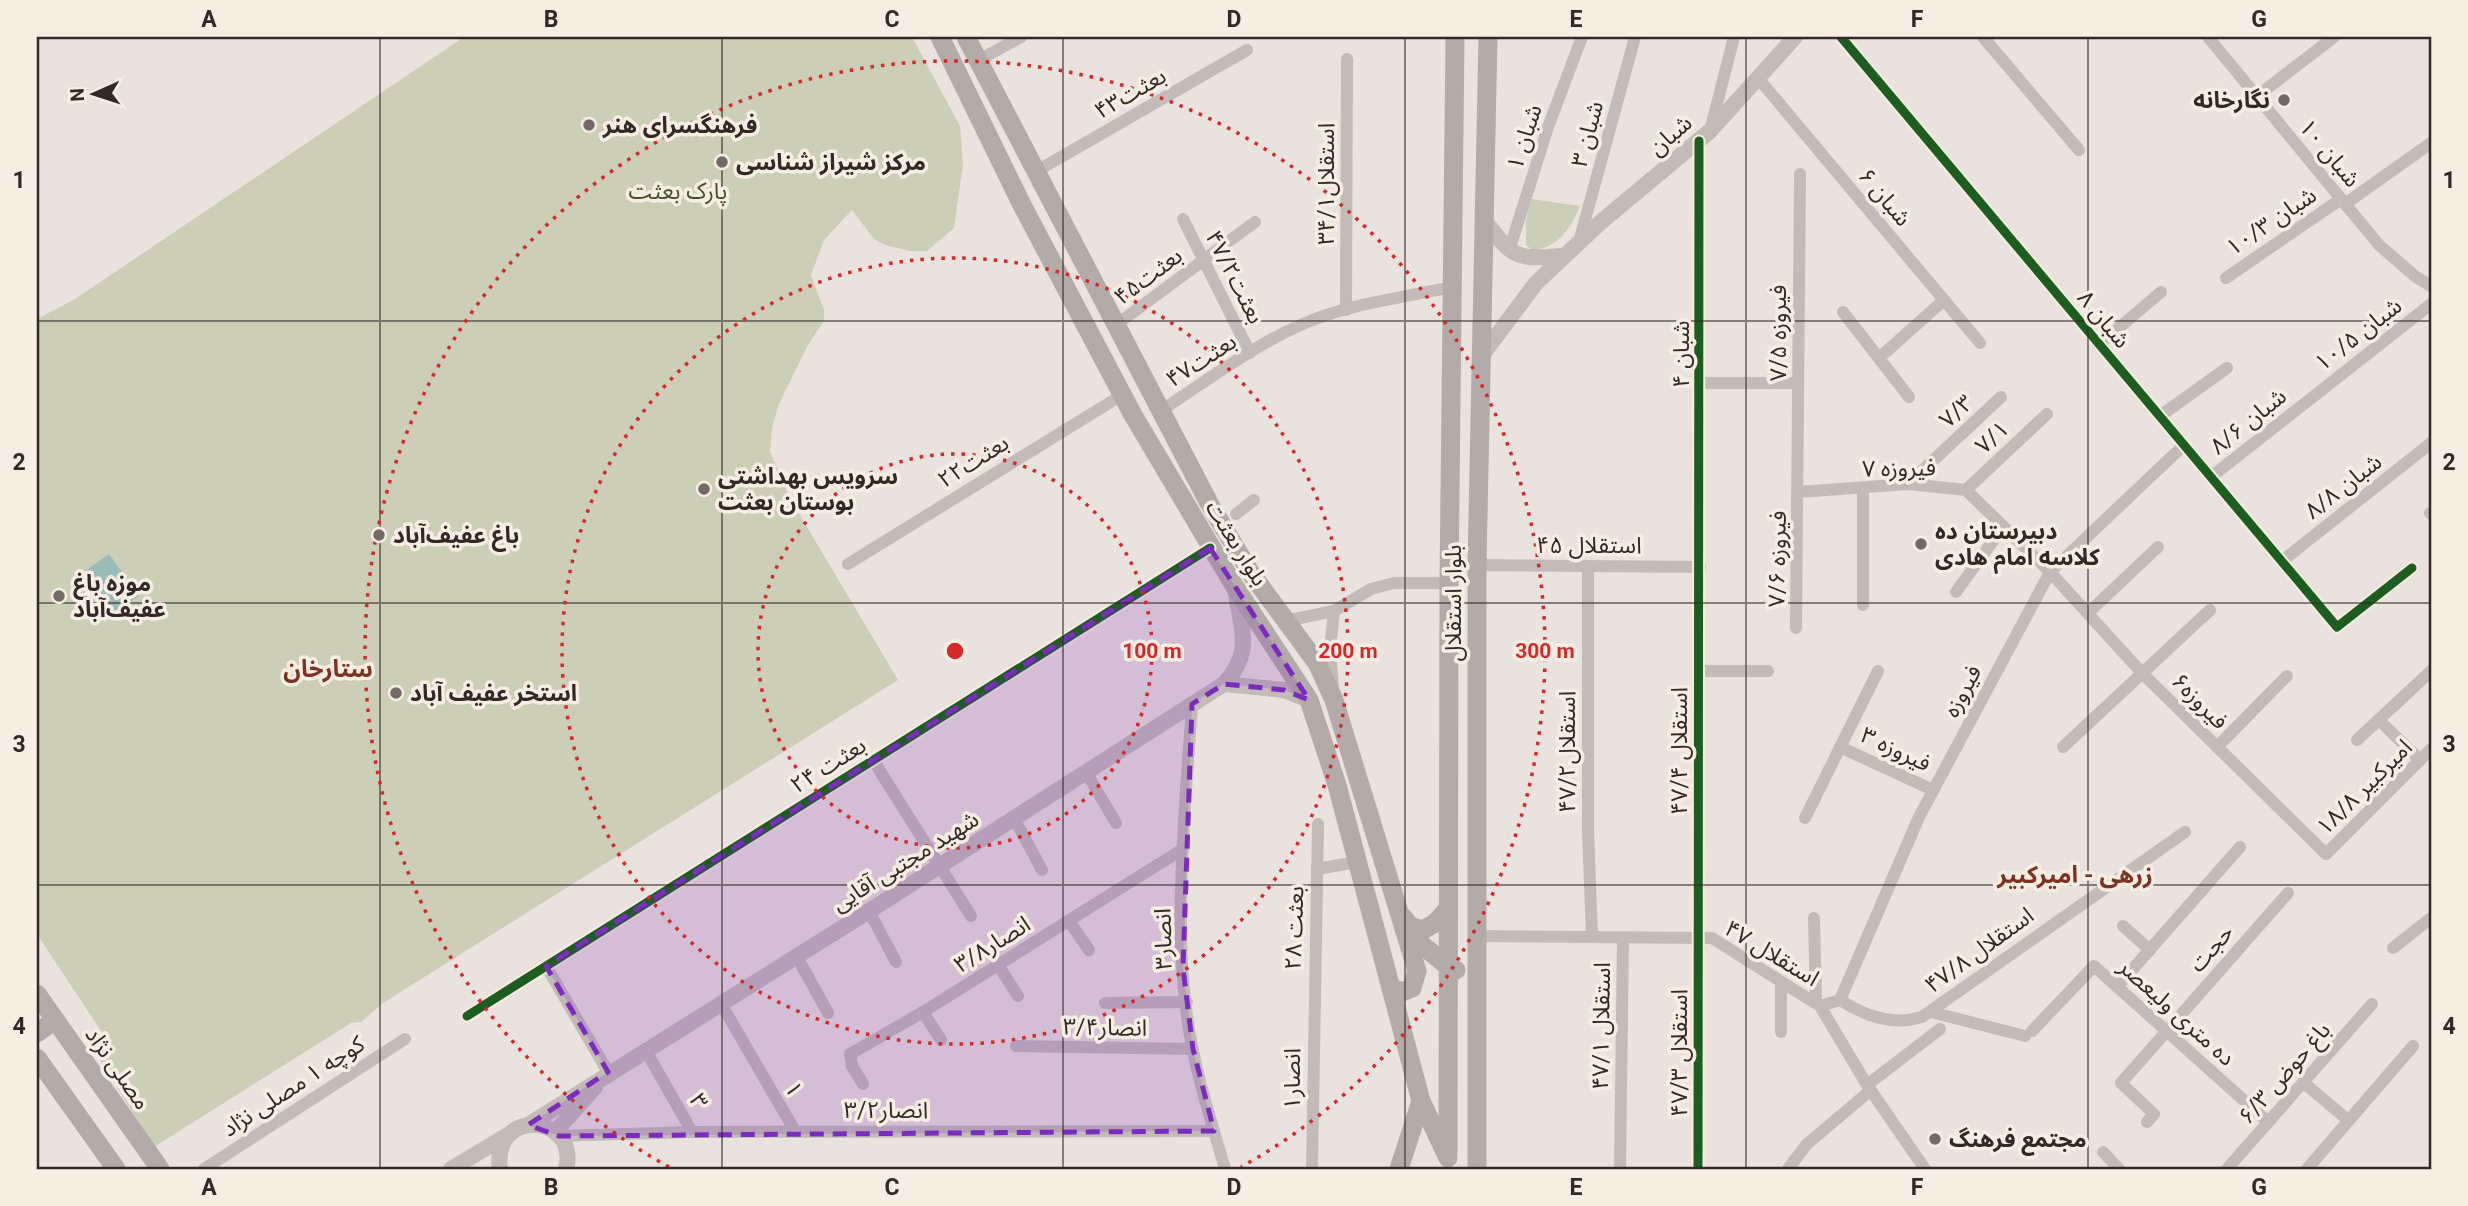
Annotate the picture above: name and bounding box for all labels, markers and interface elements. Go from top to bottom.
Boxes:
text: A [201,6,217,33]
text: B [544,6,558,33]
text: C [884,6,900,33]
text: D [1227,6,1241,33]
text: E [1570,6,1583,33]
text: F [1911,6,1924,33]
text: G [2251,6,2267,33]
north arrow [60,60,130,130]
street label: بعثت۴۳ [1090,62,1171,125]
place label: نگارخانه [2193,87,2270,114]
text: N [66,88,89,102]
marker: نگارخانه [2276,92,2292,108]
street label: ۳ شبان [1566,98,1609,170]
street label: ۱ شبان [1501,101,1548,173]
street label: شبان [1643,109,1697,161]
place label: فرهنگسرای هنر [602,112,757,139]
street label: ۱۰ شبان [2293,114,2366,193]
marker: فرهنگسرای هنر [581,117,597,133]
street label: استقلال۳۴/۱ [1313,123,1340,245]
place label: مرکز شیراز شناسی [736,149,926,176]
marker: مرکز شیراز شناسی [714,154,730,170]
street label: ۶ شبان [1853,163,1917,232]
text: 1 [12,167,26,194]
text: 1 [2442,167,2456,194]
park label: پارک بعثت [629,178,727,206]
street label: ۱۰/۳ شبان [2221,181,2322,261]
street label: بعثت۴۷/۲ [1200,226,1269,328]
street label: بعثت۴۵ [1109,242,1188,311]
street label: ۷/۵ فیروزه [1765,285,1792,381]
street label: ۸ شبان [2072,285,2136,354]
street label: ۱۰/۵ شبان [2309,292,2407,377]
street label: ۴ شبان [1668,320,1695,388]
street label: بعثت۴۷ [1161,328,1241,393]
street label: ۸/۶ شبان [2205,383,2292,460]
street label: ۷/۳ [1934,389,1979,433]
street label: ۷/۱ [1970,415,2015,459]
street label: بعثت۲۲ [933,429,1014,494]
street label: ۸/۸ شبان [2300,448,2387,525]
text: 2 [12,449,26,476]
text: 2 [2442,449,2456,476]
street label: ۷ فیروزه [1862,454,1936,483]
place label: سرویس بهداشتی بوستان بعثت [718,463,898,516]
marker: سرویس بهداشتی بوستان بعثت [696,481,712,497]
street label: بلوار بعثت [1200,496,1273,591]
street label: ۷/۶ فیروزه [1763,510,1792,608]
place label: دبیرستان ده کلاسه امام هادی [1935,518,2100,575]
place label: باغ عفیف‌آباد [393,522,519,552]
marker: باغ عفیف‌آباد [371,527,387,543]
street label: ۴۵ استقلال [1536,532,1642,559]
marker: دبیرستان ده کلاسه امام هادی [1913,536,1929,552]
street label: بلوار استقلال [1440,545,1467,661]
place label: موزه باغ عفیف‌آباد [73,570,166,623]
marker: موزه باغ عفیف‌آباد [51,588,67,604]
centre of rings [943,639,967,663]
text: 100 m [1122,639,1182,663]
text: 200 m [1318,639,1378,663]
text: 300 m [1515,639,1575,663]
district label: ستارخان [283,655,373,683]
street label: فیروزه [1938,661,1987,722]
street label: فیروزه۶ [2166,668,2233,735]
place label: استخر عفیف آباد [410,680,577,707]
marker: استخر عفیف آباد [388,685,404,701]
street label: ۴۷/۴ استقلال [1666,687,1693,815]
street label: استقلال۴۷/۲ [1554,691,1581,813]
street label: ۳ فیروزه [1857,722,1935,777]
text: 3 [12,731,26,758]
text: 3 [2442,731,2456,758]
street label: بعثت ۲۴ [786,732,871,799]
street label: ۱۸/۸ امیرکبیر [2311,734,2418,841]
street label: شهید مجتبی آقایی [827,805,984,917]
district label: زرهی - امیرکبیر [1996,861,2153,889]
street label: بعثت ۲۸ [1280,886,1309,970]
street label: ۴۷/۸ استقلال [1920,902,2039,999]
street label: انصار۳ [1149,908,1178,970]
street label: انصار۳/۸ [949,911,1035,978]
street label: ۴۷ استقلال [1720,915,1824,992]
street label: حجت [2184,919,2239,977]
street label: ده متری ولیعصر [2112,953,2240,1071]
street label: ۴۷/۱ استقلال [1587,962,1616,1090]
street label: ۴۷/۳ استقلال [1666,989,1693,1117]
text: 4 [12,1013,26,1040]
street label: انصار۳/۴ [1063,1013,1147,1042]
text: 4 [2442,1013,2456,1040]
street label: ۶/۳ باغ حوض [2233,1017,2338,1132]
street label: مصلی نژاد [79,1022,156,1115]
street label: کوچه ۱ مصلی نژاد [217,1030,371,1143]
street label: انصار۱ [1279,1048,1306,1110]
street label: ۱ [779,1077,809,1102]
street label: ۳ [684,1089,714,1114]
street label: انصار۳/۲ [844,1097,928,1124]
place label: مجتمع فرهنگ [1949,1126,2087,1156]
marker: مجتمع فرهنگ [1927,1131,1943,1147]
text: A [201,1174,217,1201]
text: B [544,1174,558,1201]
text: C [884,1174,900,1201]
text: D [1227,1174,1241,1201]
text: E [1570,1174,1583,1201]
text: F [1911,1174,1924,1201]
text: G [2251,1174,2267,1201]

